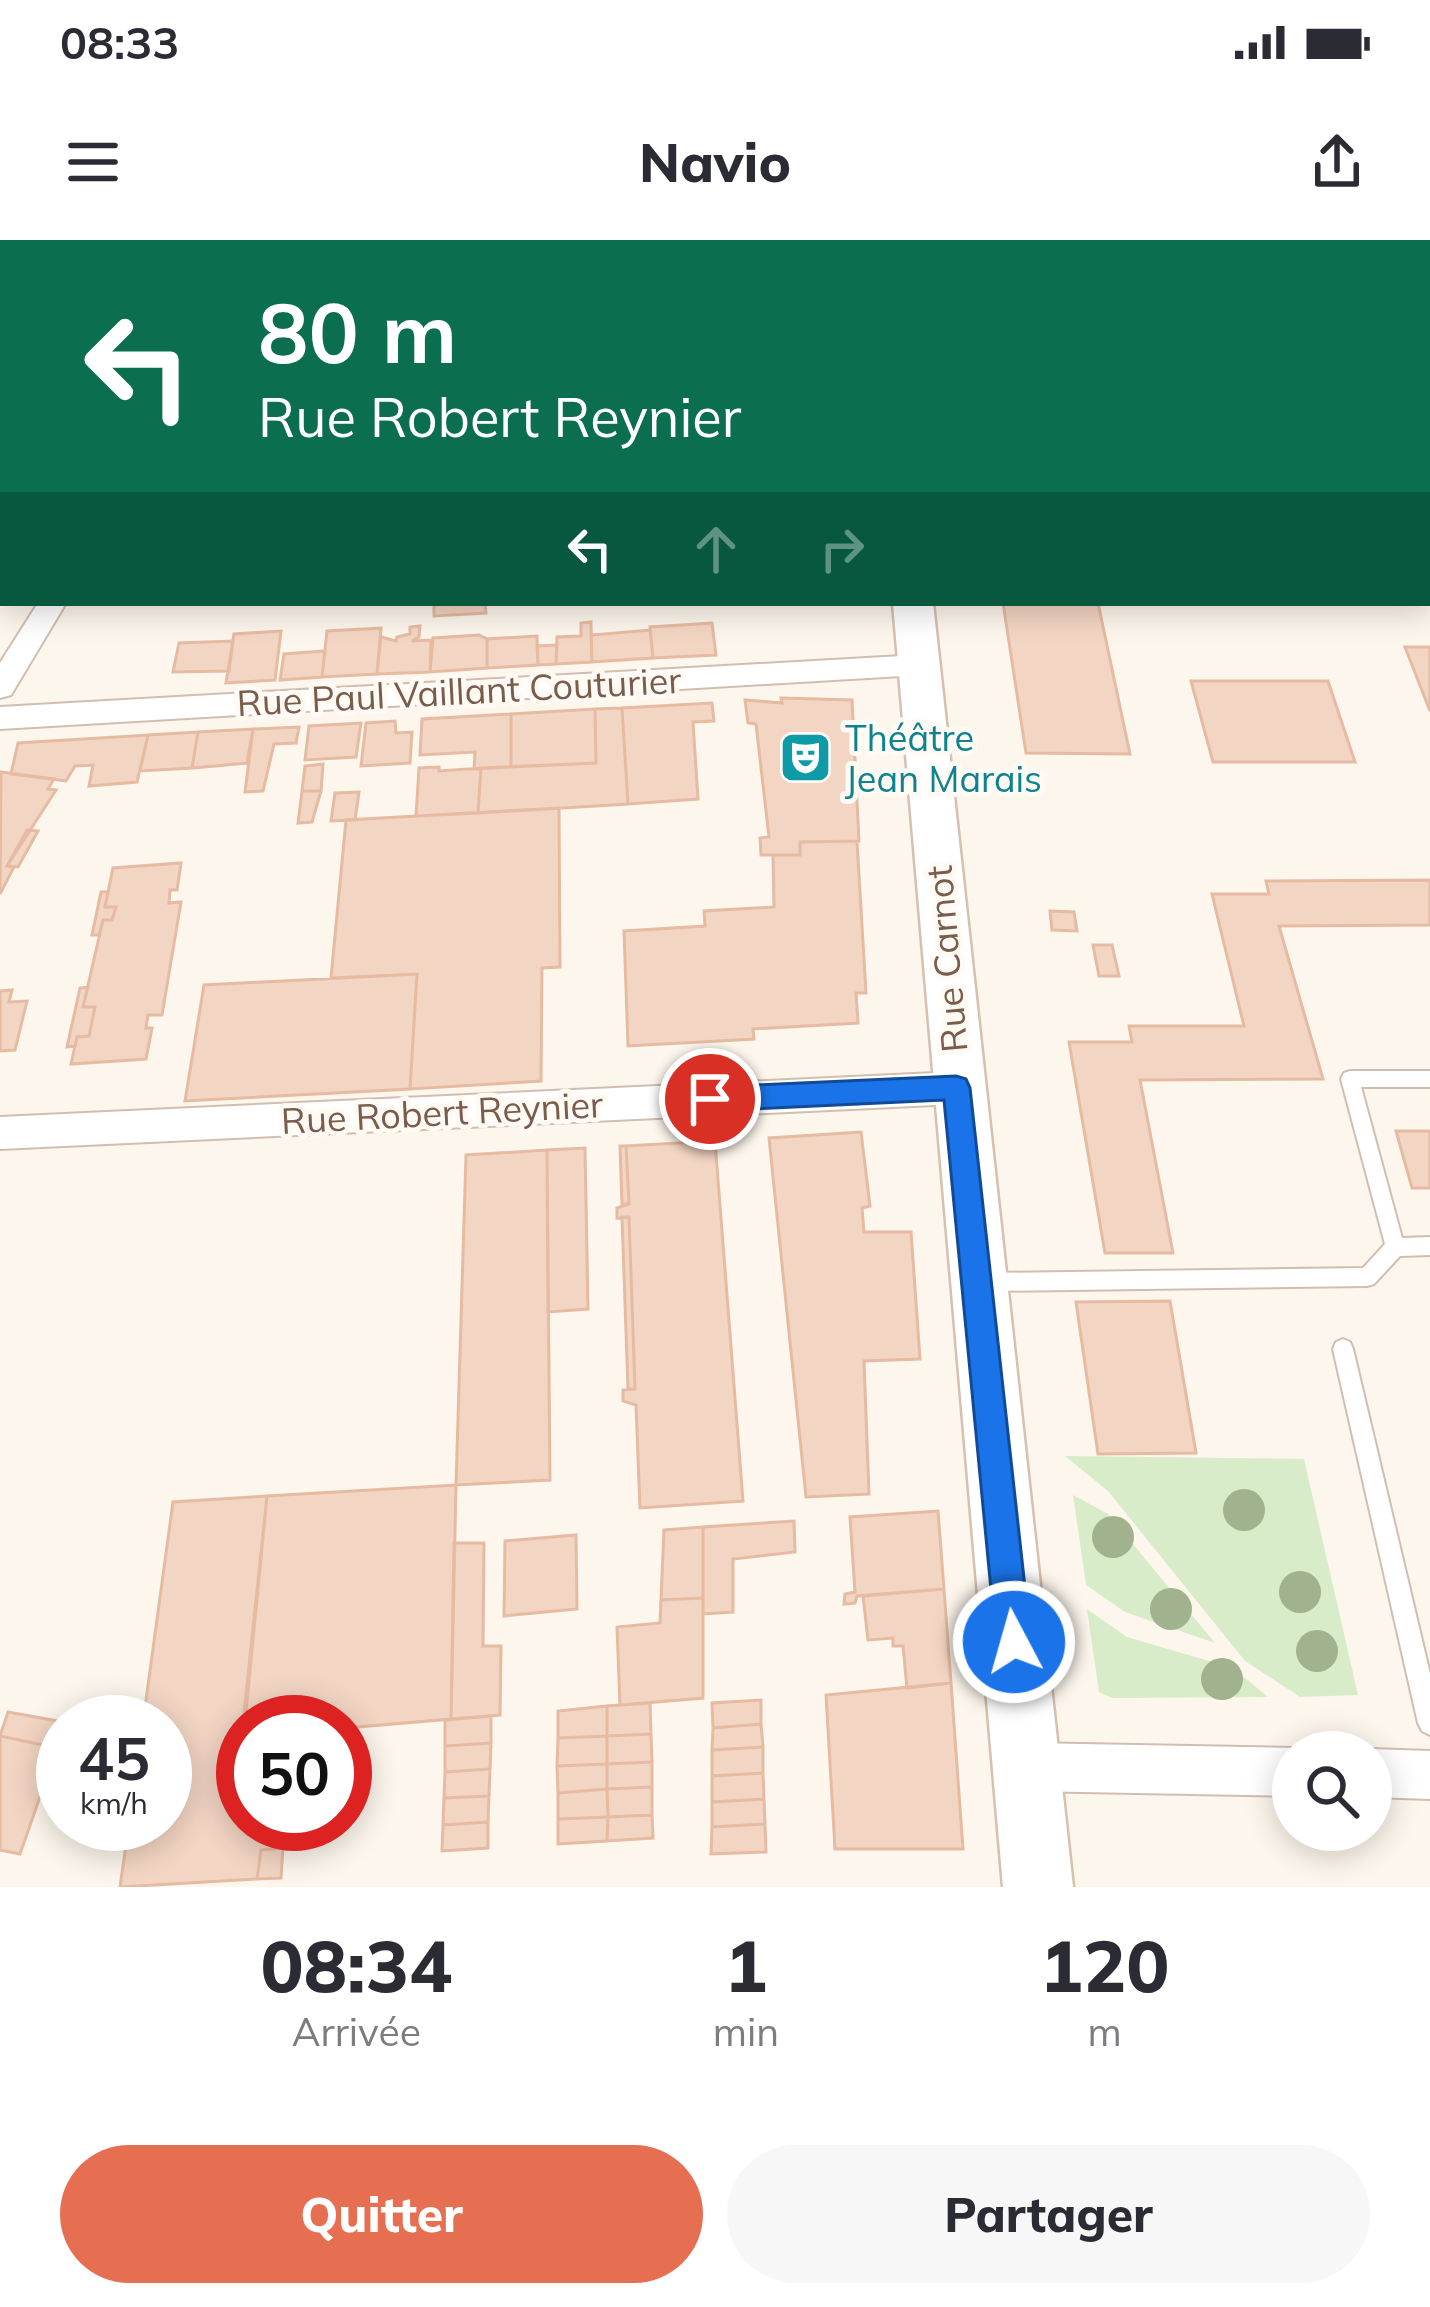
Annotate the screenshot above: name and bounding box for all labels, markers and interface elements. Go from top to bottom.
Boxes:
text: 08:33 [60,14,179,70]
text: Navio [639,128,791,196]
icon: menu [60,129,126,195]
icon: share [1304,129,1370,195]
text: 80 m [258,279,457,384]
icon: left [60,288,216,444]
text: Rue Robert Reynier [258,383,741,451]
icon: left [557,516,623,582]
icon: ahead [683,516,749,582]
icon: right [809,516,875,582]
street label: Rue Paul Vaillant Couturier [236,657,682,725]
place label: Théâtre Jean Marais [845,715,1042,801]
theatre icon: Théâtre Jean Marais [778,730,834,786]
street label: Rue Carnot [915,864,977,1054]
pin [659,1048,761,1150]
icon: arrive [677,1066,743,1132]
street label: Rue Robert Reynier [280,1081,604,1143]
position arrow [951,1579,1077,1705]
speed limit sign: 50 [216,1695,372,1851]
text: 45 [78,1720,150,1795]
map controls [1272,1731,1392,1851]
button: search [1272,1731,1392,1851]
text: km/h [80,1784,148,1822]
text: 08:34 [261,1920,452,2010]
text: 1 [724,1920,768,2010]
text: 120 [1040,1920,1169,2010]
text: Arrivée [292,2007,421,2056]
text: min [713,2007,779,2056]
text: m [1087,2007,1122,2056]
button: Quitter [60,2145,703,2283]
button: Partager [727,2145,1370,2283]

